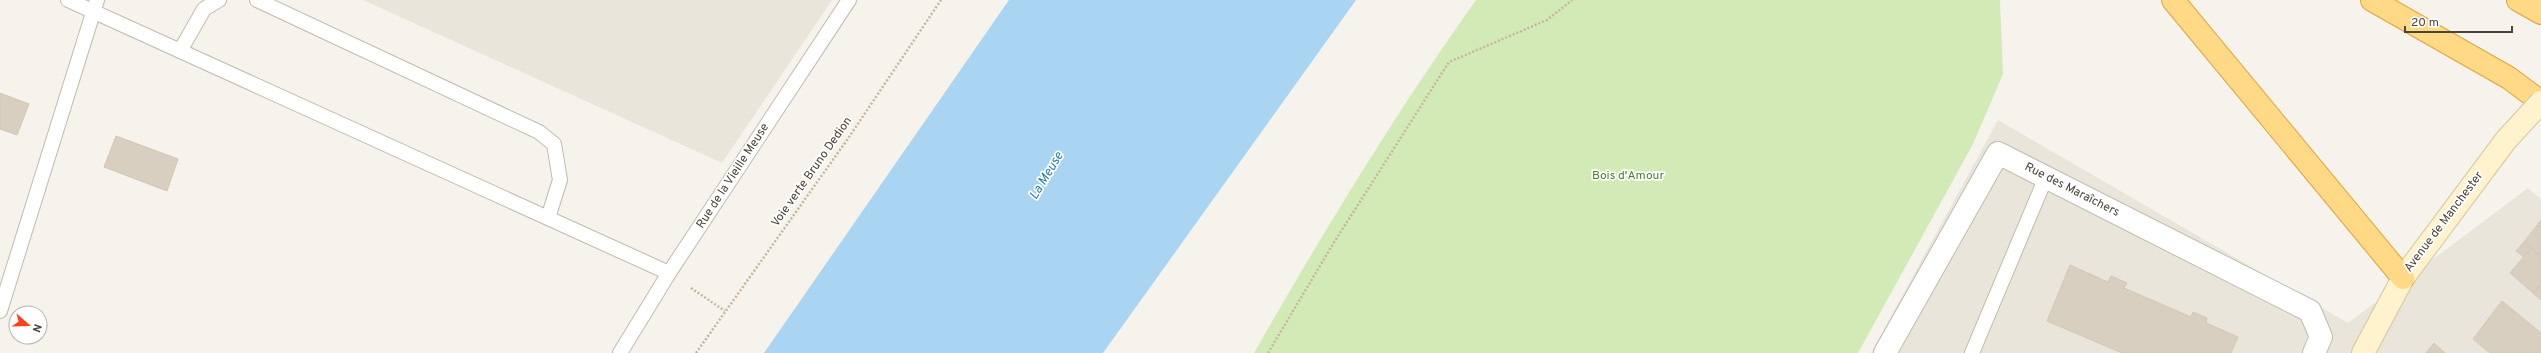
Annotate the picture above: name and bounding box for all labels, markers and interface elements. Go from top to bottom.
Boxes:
scale bar [2405,8,2512,34]
text: 20 m [2411,15,2439,31]
street label: Voie verte Bruno Dedion [768,114,856,230]
street label: Rue de la Vieille Meuse [693,120,773,232]
water label: La Meuse [1027,149,1068,203]
street label: Rue des Maraîchers [2022,159,2122,221]
park label: Bois d'Amour [1592,168,1664,184]
street label: Avenue de Manchester [2401,168,2487,276]
north arrow [8,305,48,345]
text: N [29,322,44,334]

